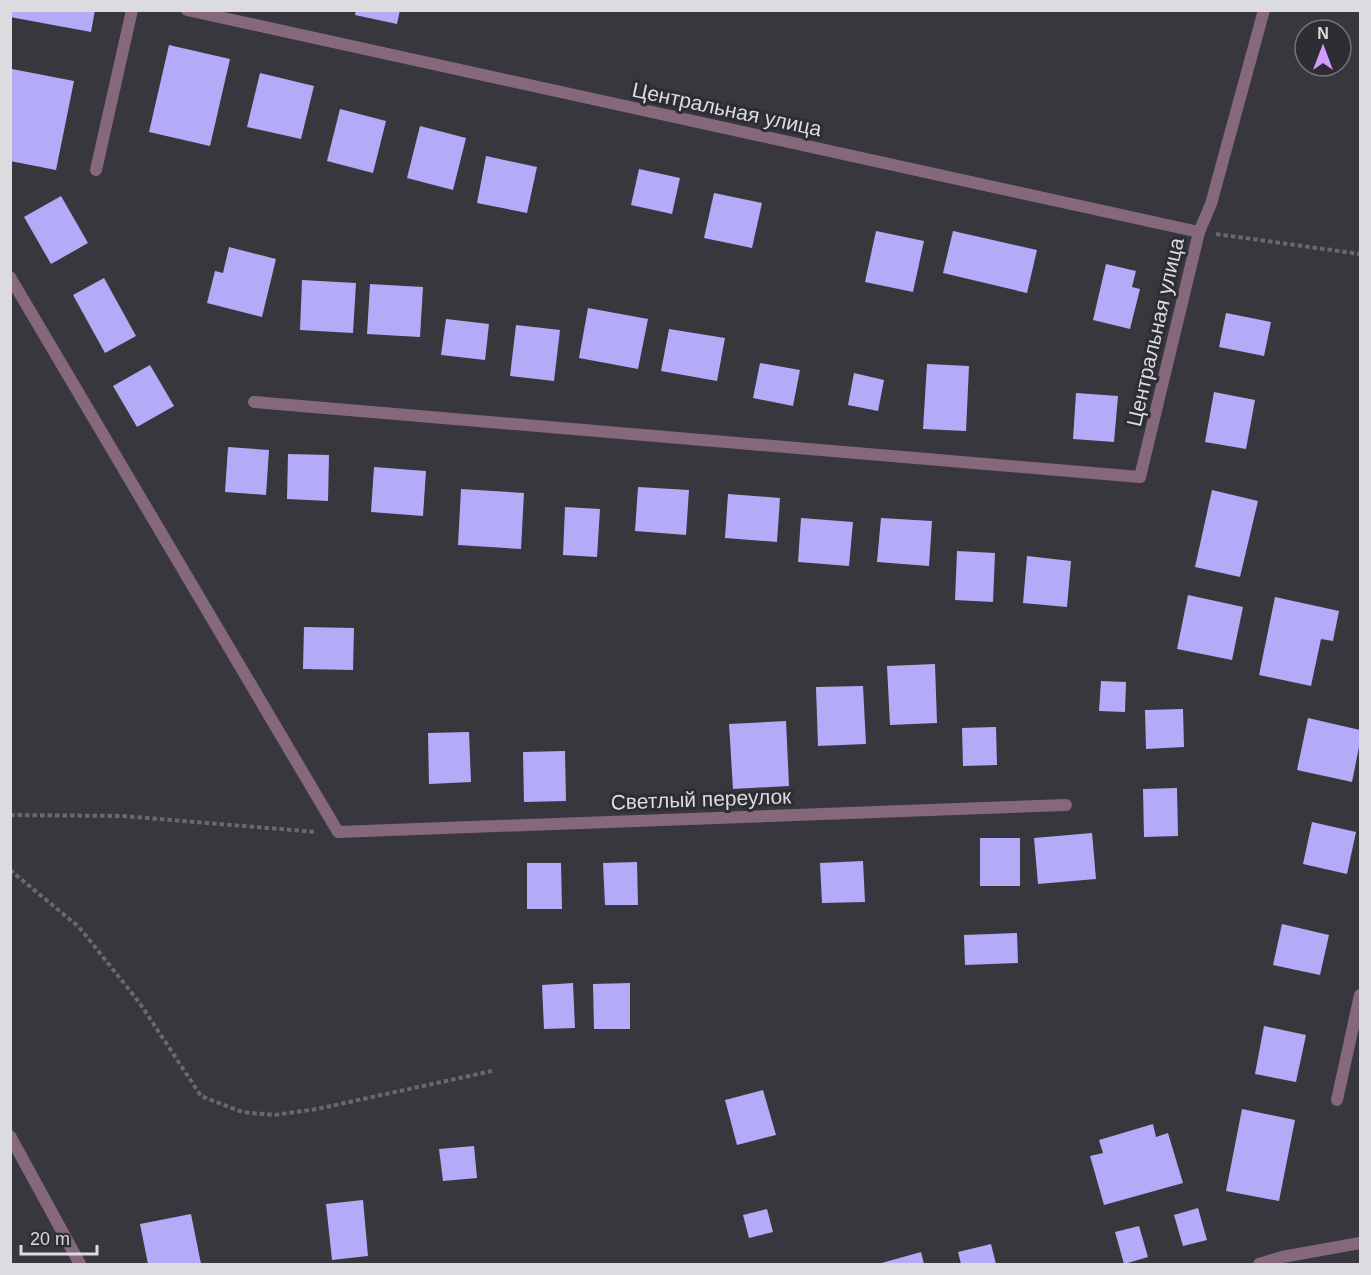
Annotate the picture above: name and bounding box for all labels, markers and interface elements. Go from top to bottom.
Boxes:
north arrow [1293,18,1353,78]
text: N [1317,25,1329,42]
street label: Центральная улица [630,78,824,140]
street label: Центральная улица [1122,235,1188,429]
street label: Светлый переулок [610,784,793,814]
scale bar [21,1218,98,1256]
text: 20 m [30,1229,70,1249]

